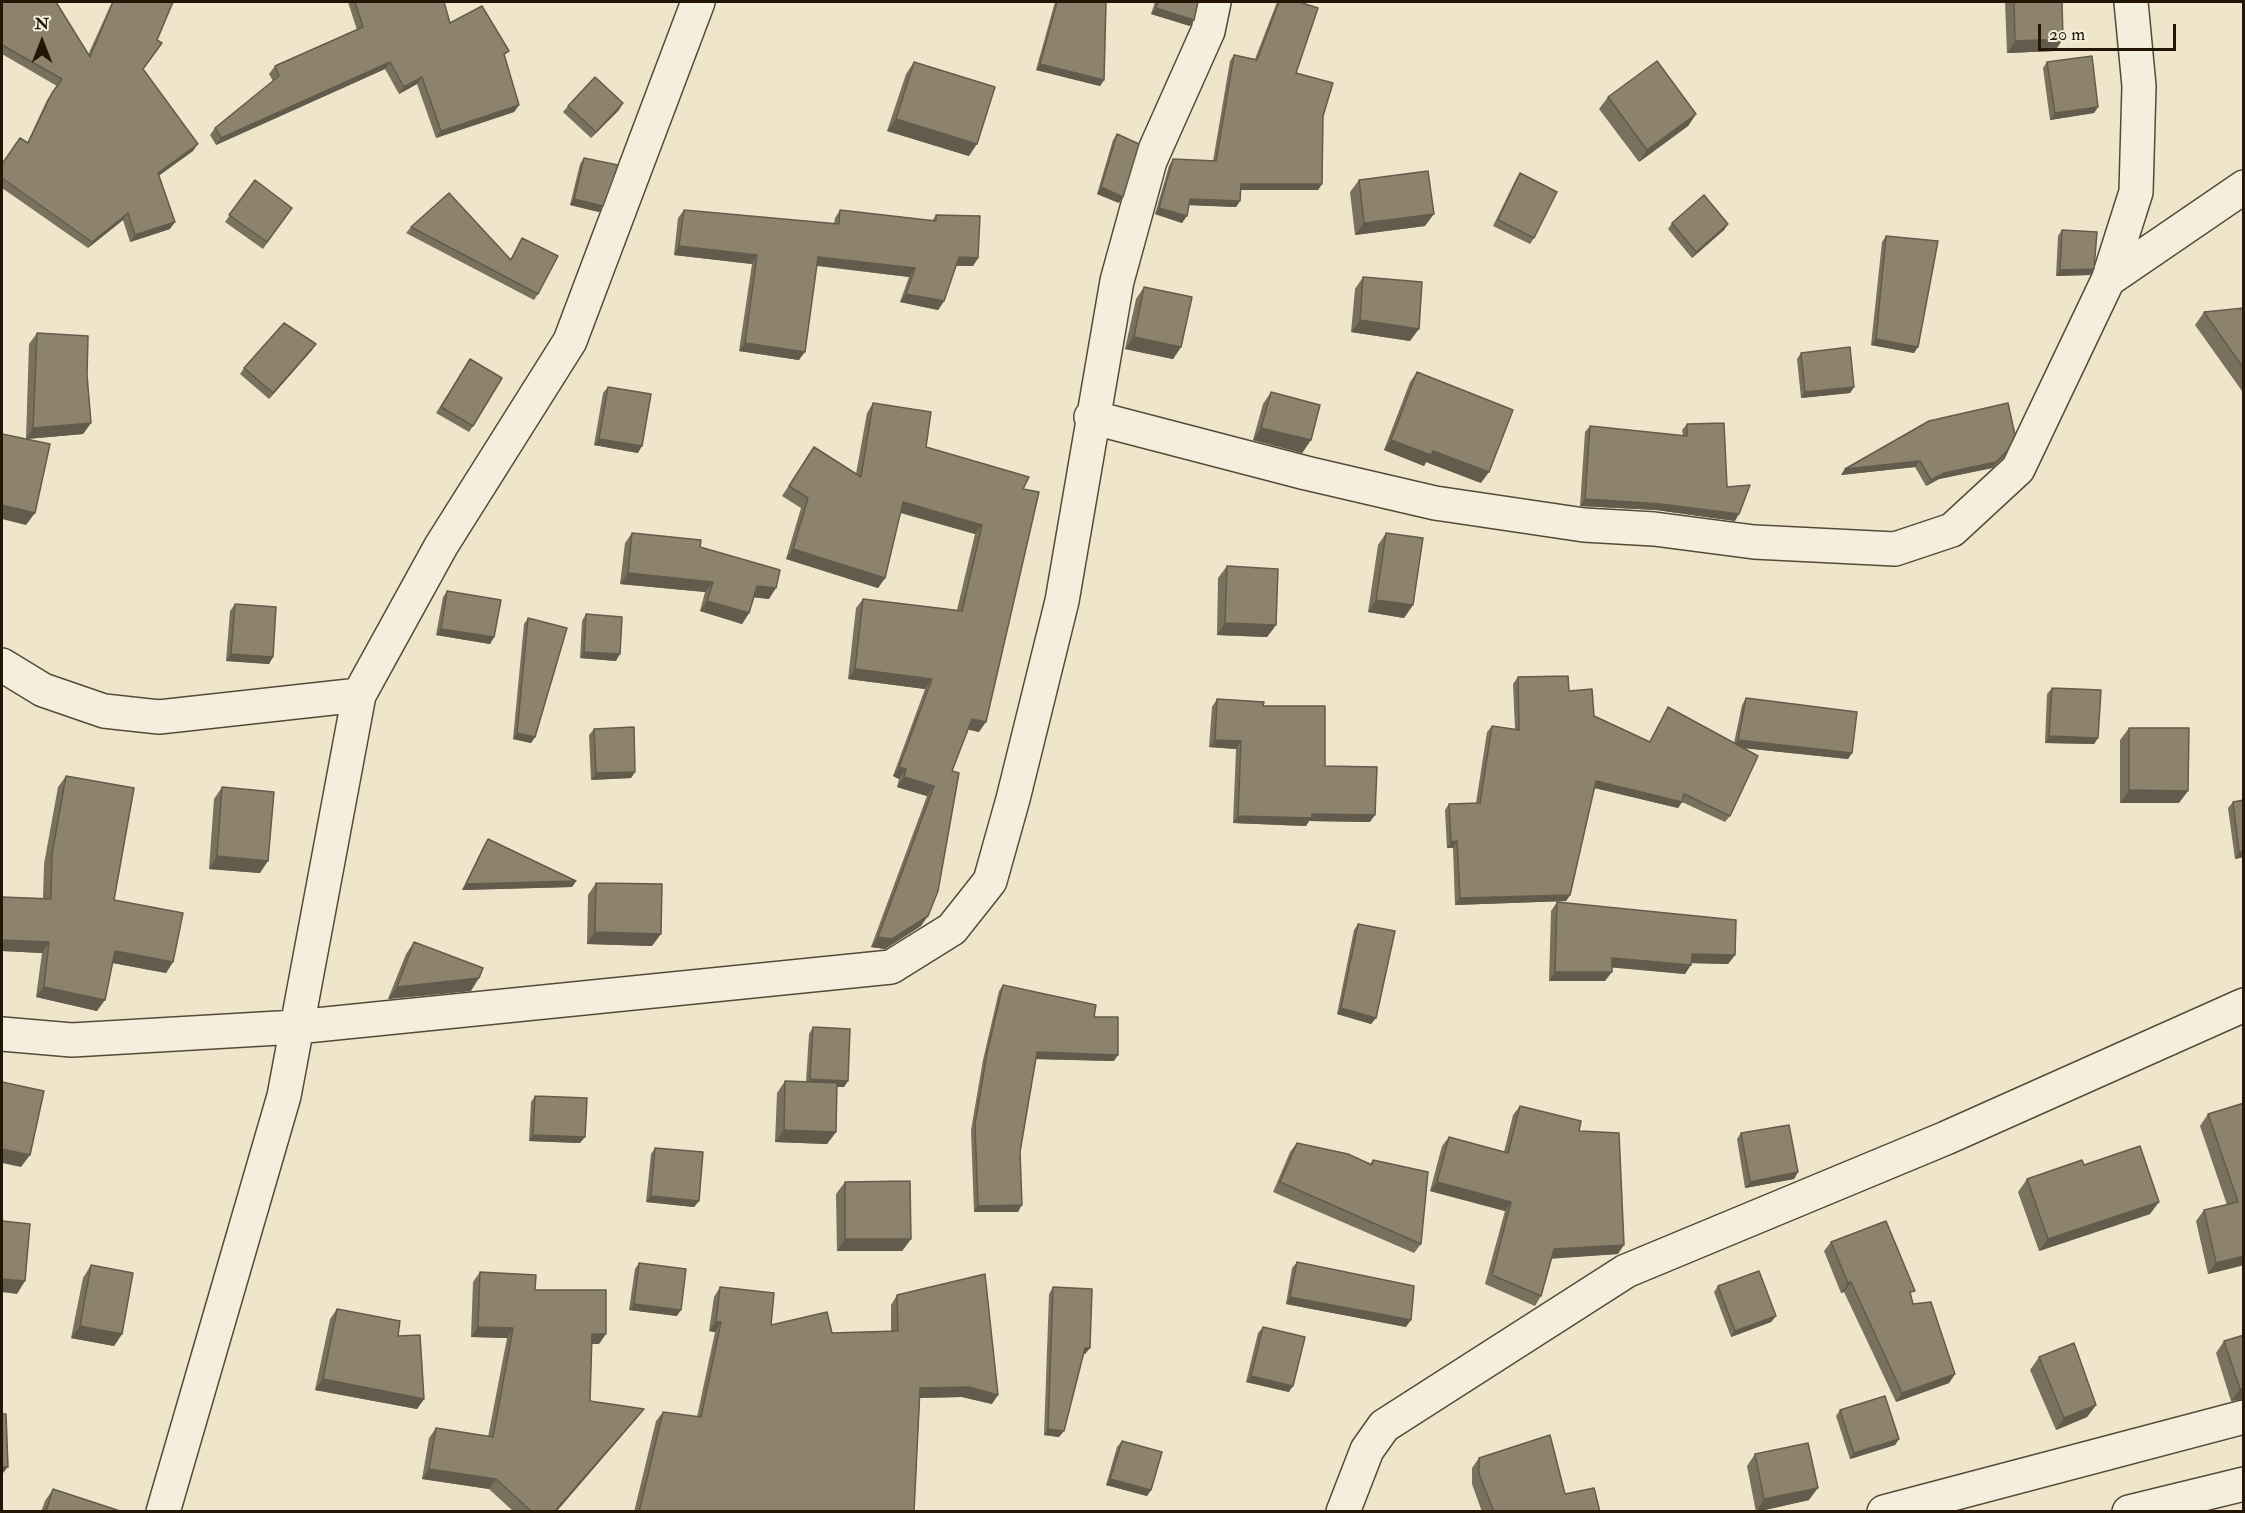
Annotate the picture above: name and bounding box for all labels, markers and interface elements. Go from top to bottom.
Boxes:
north arrow [12,12,72,72]
scale bar [2041,12,2179,50]
text: N [35,14,49,34]
text: 20 m [2049,23,2085,46]

